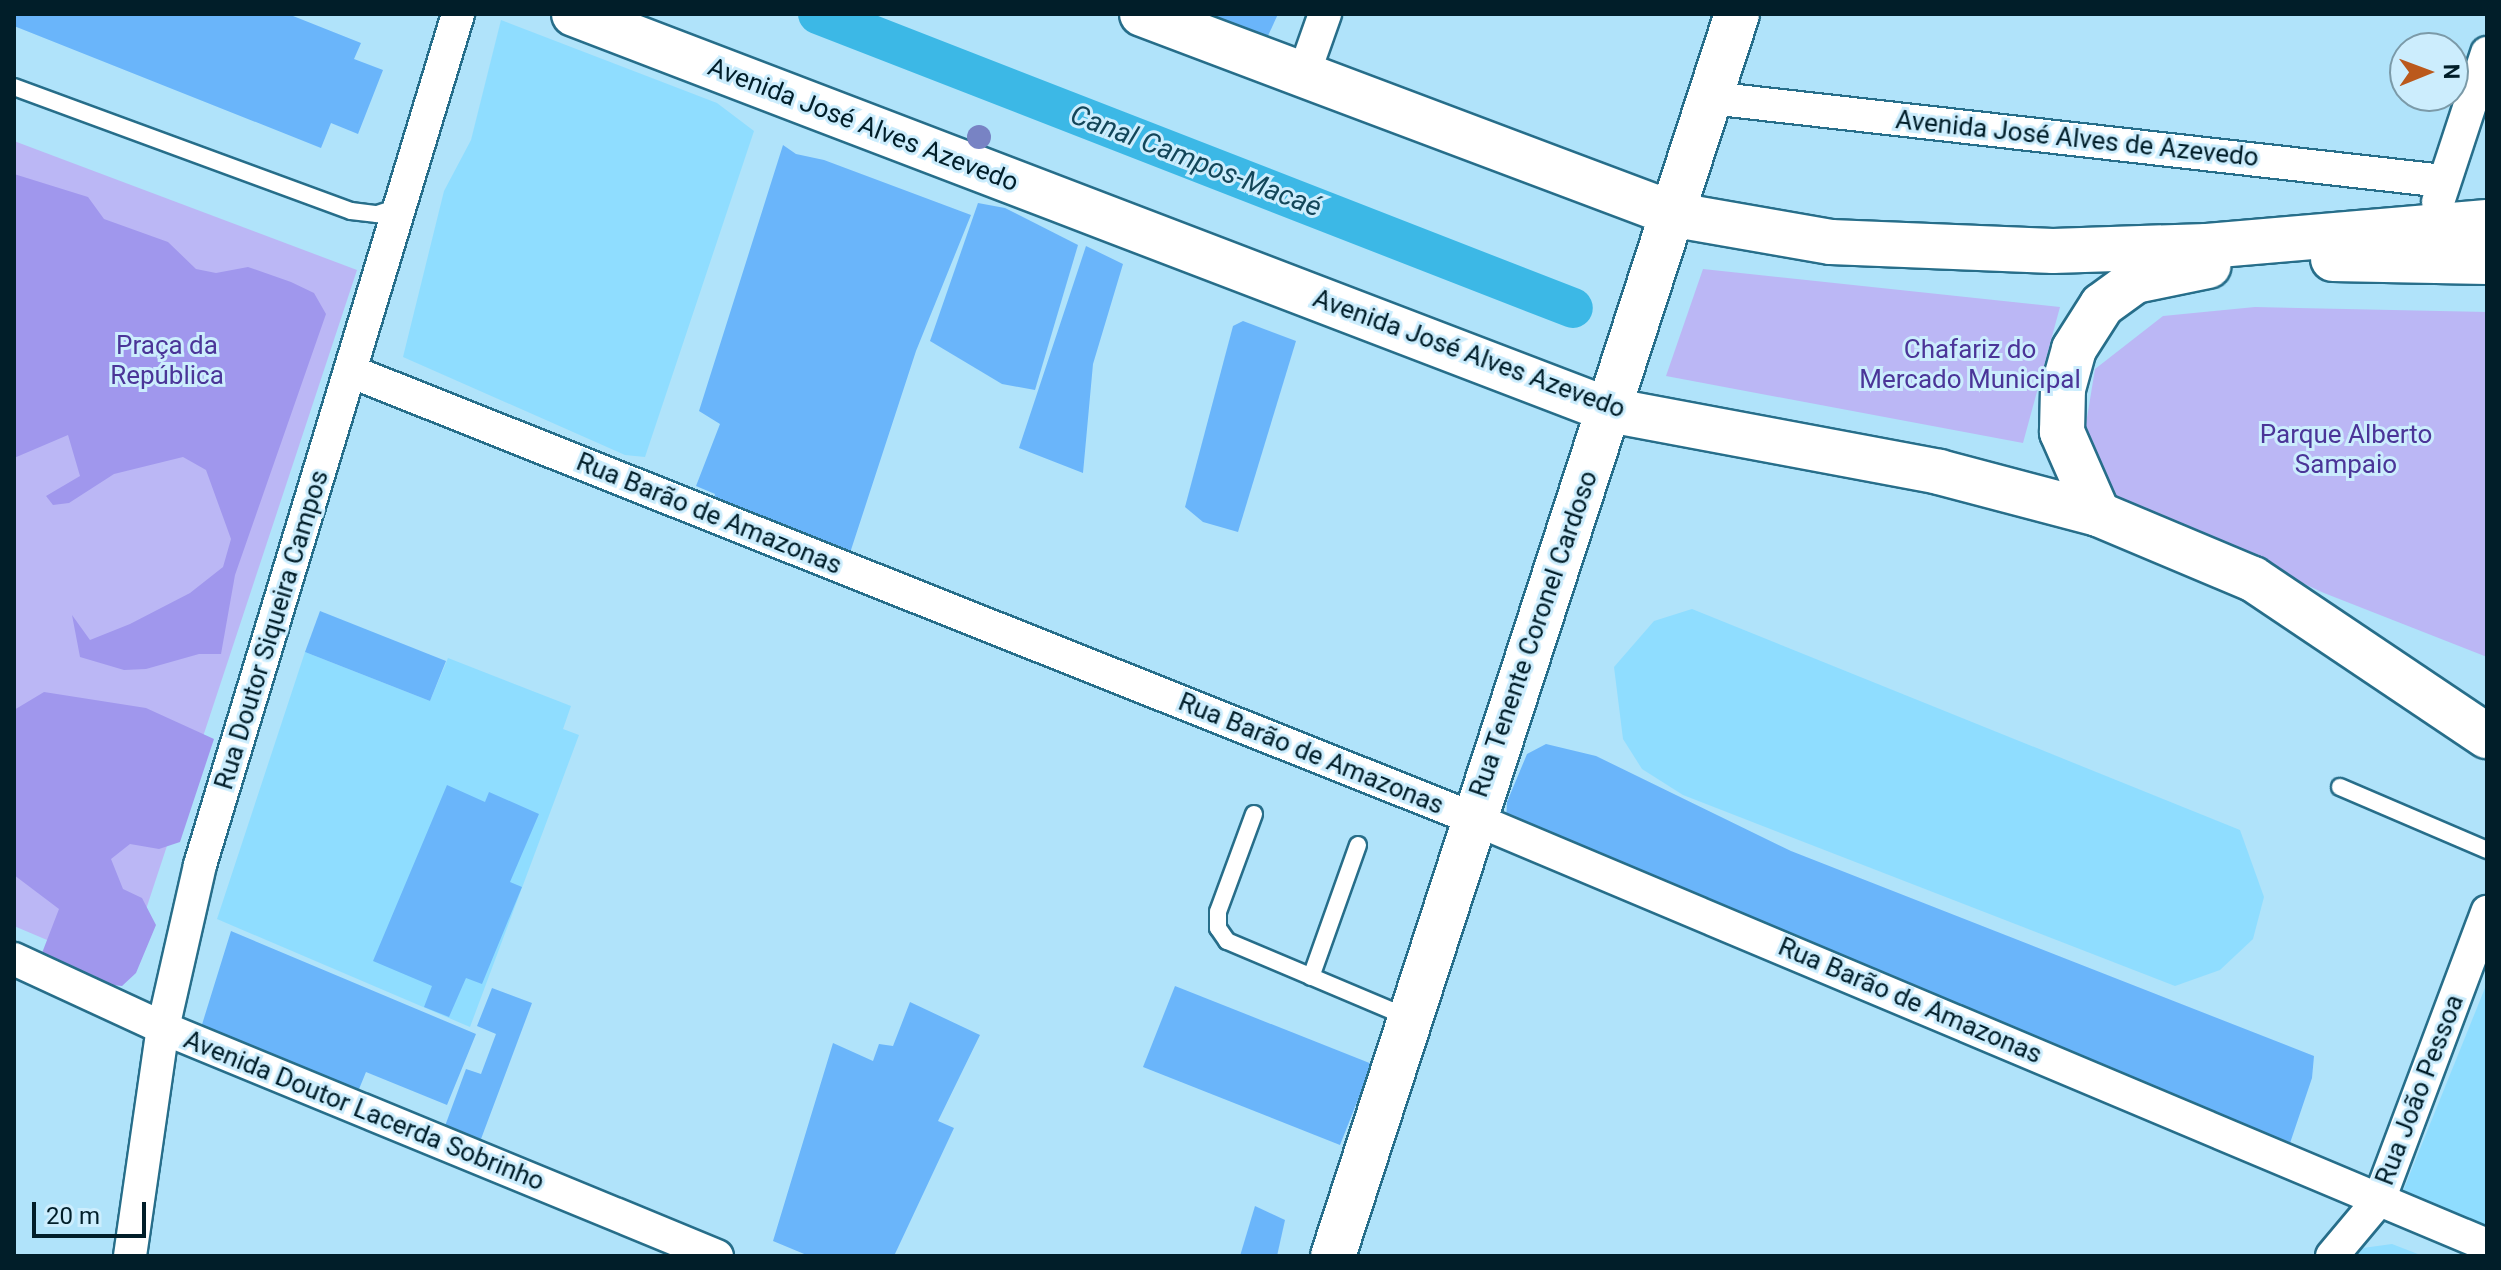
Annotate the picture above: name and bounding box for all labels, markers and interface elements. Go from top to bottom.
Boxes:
north arrow [2389,32,2469,112]
street label: Avenida José Alves Azevedo [703,51,1023,199]
text: N [2439,64,2464,80]
water label: Canal Campos-Macaé [1066,98,1326,224]
street label: Avenida José Alves de Azevedo [1894,104,2260,174]
street label: Avenida José Alves Azevedo [1309,283,1629,425]
park label: Praça da República [110,330,224,392]
park label: Chafariz do Mercado Municipal [1859,334,2081,396]
park label: Parque Alberto Sampaio [2260,419,2432,480]
street label: Rua Barão de Amazonas [572,446,846,582]
street label: Rua Tenente Coronel Cardoso [1463,466,1605,802]
street label: Rua Doutor Siqueira Campos [209,467,335,793]
street label: Rua Barão de Amazonas [1174,686,1448,822]
street label: Rua Barão de Amazonas [1774,931,2046,1071]
street label: Rua João Pessoa [2369,990,2471,1190]
street label: Avenida Doutor Lacerda Sobrinho [179,1024,549,1198]
scale bar [36,1186,150,1236]
text: 20 m [46,1202,100,1230]

